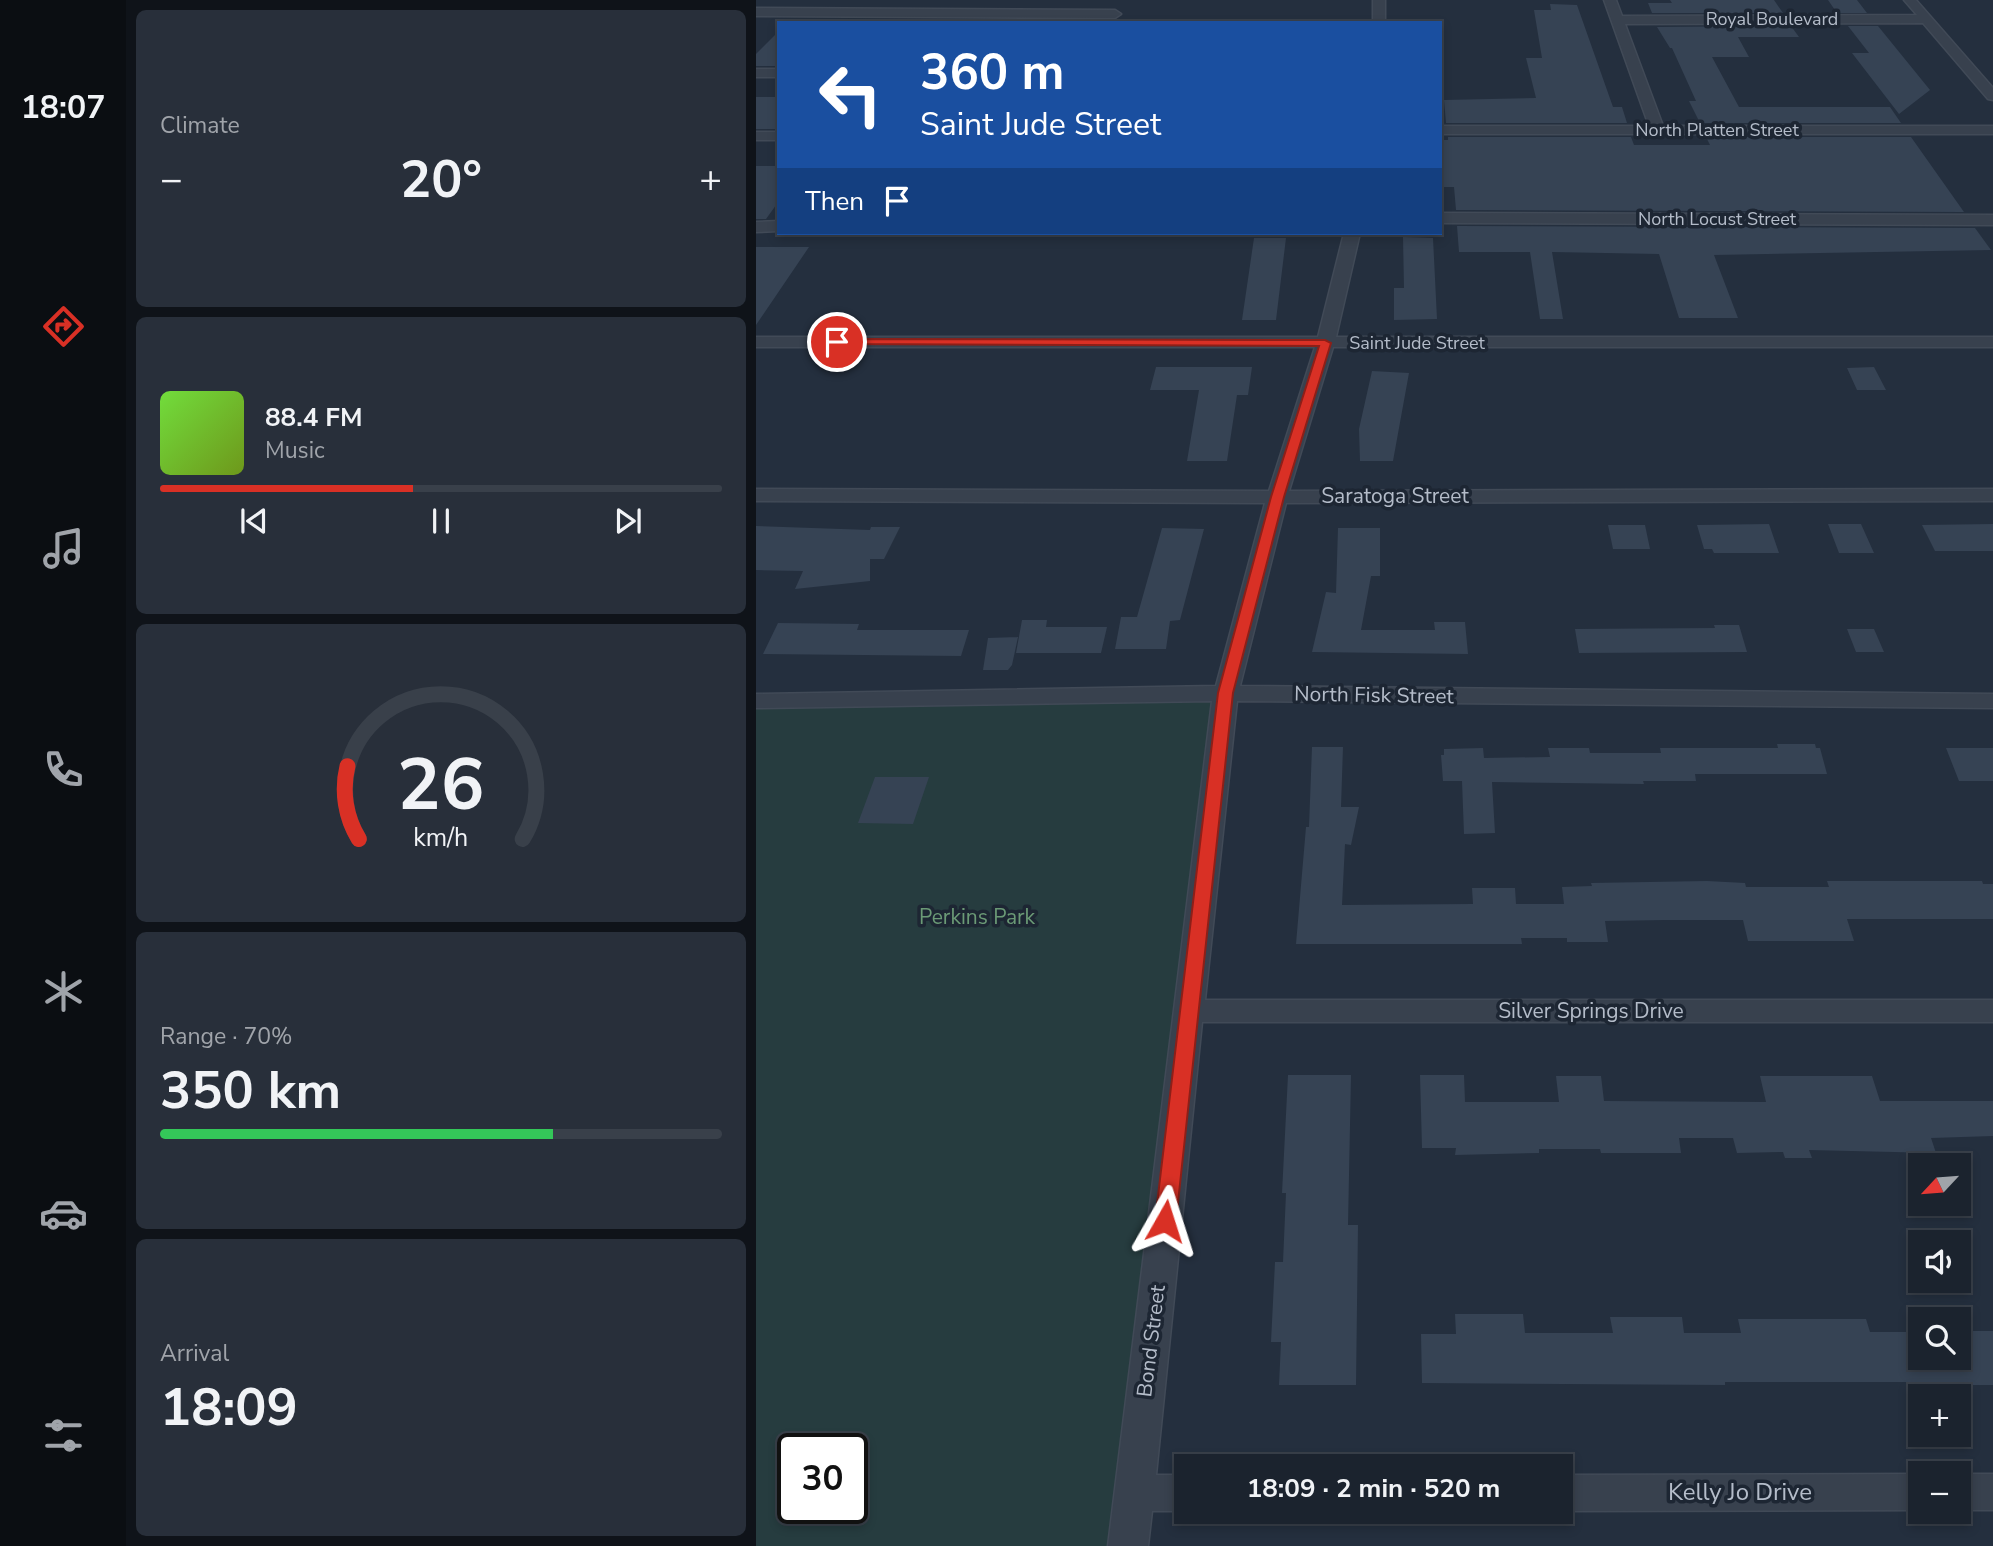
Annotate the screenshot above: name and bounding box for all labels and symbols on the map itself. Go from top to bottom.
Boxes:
street label: Royal Boulevard [1706,7,1838,31]
street label: North Platten Street [1635,118,1799,142]
street label: North Locust Street [1638,207,1797,231]
pin [807,312,867,372]
street label: Saint Jude Street [1349,331,1486,355]
street label: Saratoga Street [1321,482,1469,510]
street label: North Fisk Street [1294,680,1455,710]
park label: Perkins Park [919,903,1036,931]
street label: Silver Springs Drive [1498,997,1684,1025]
north arrow [1908,1153,1970,1216]
position arrow [1128,1184,1202,1258]
street label: Bond Street [1130,1283,1172,1399]
speed limit sign: 30 [777,1433,868,1524]
street label: Kelly Jo Drive [1668,1476,1812,1508]

